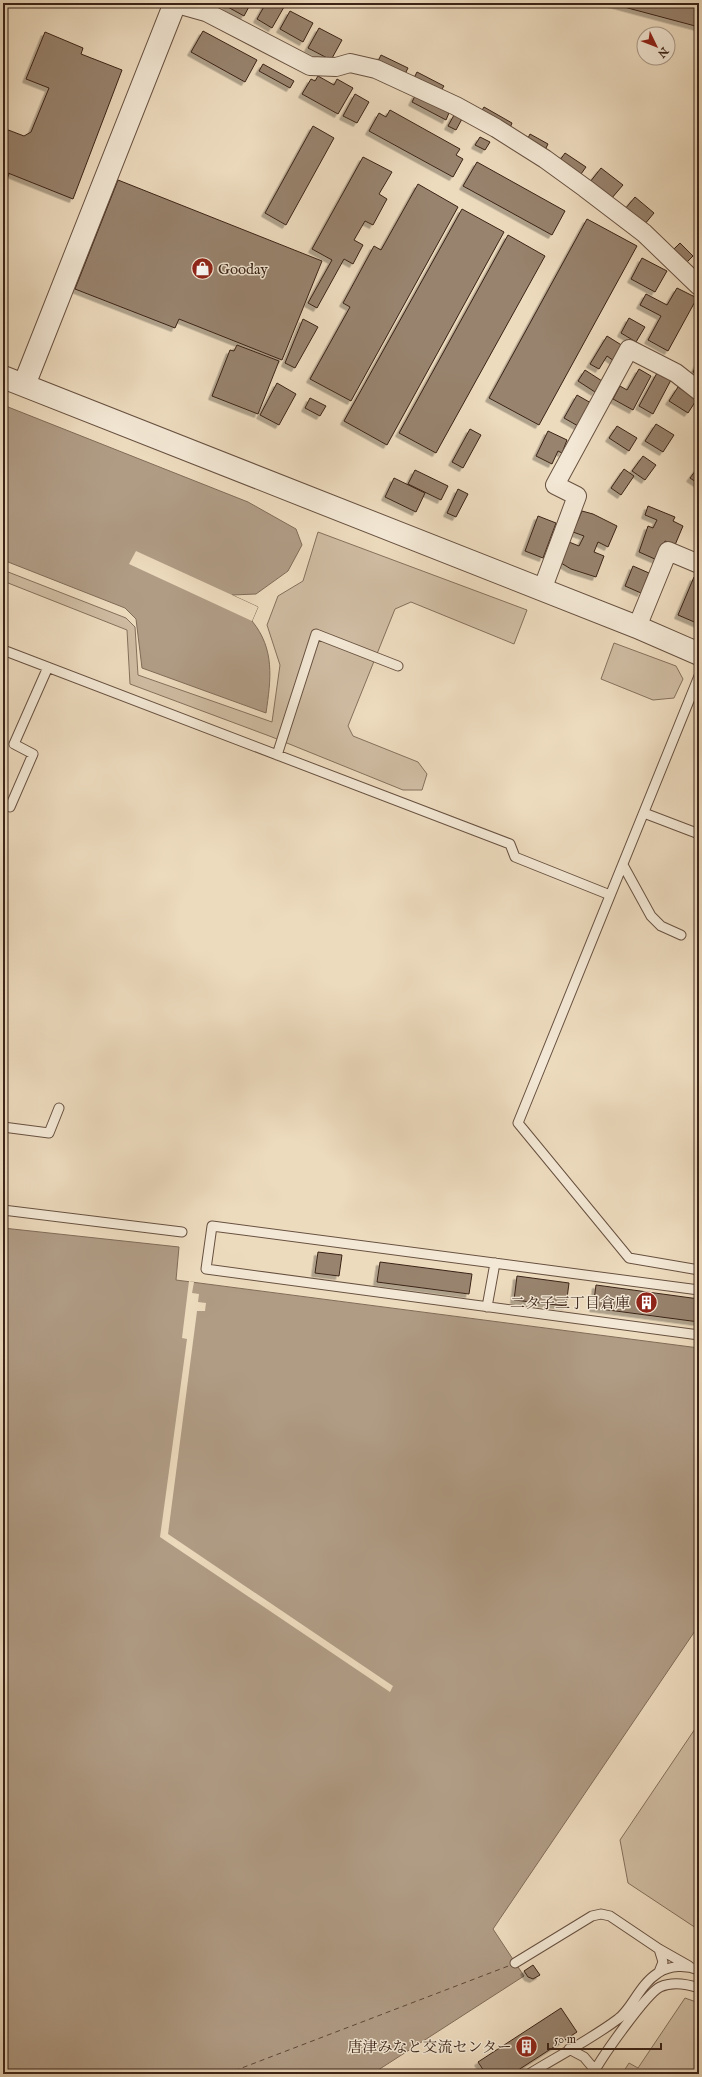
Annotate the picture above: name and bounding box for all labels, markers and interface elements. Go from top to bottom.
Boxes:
north arrow [636,26,676,66]
text: N [654,43,672,61]
shop icon: Gooday [189,256,215,282]
place label: Gooday [218,260,268,279]
building icon: 二タ子三丁目倉庫 [633,1290,659,1316]
place label: 二タ子三丁目倉庫 [510,1294,630,1313]
scale bar [548,2025,661,2051]
text: 50 m [554,2032,576,2047]
building icon: 唐津みなと交流センター [514,2034,540,2060]
place label: 唐津みなと交流センター [348,2038,512,2057]

